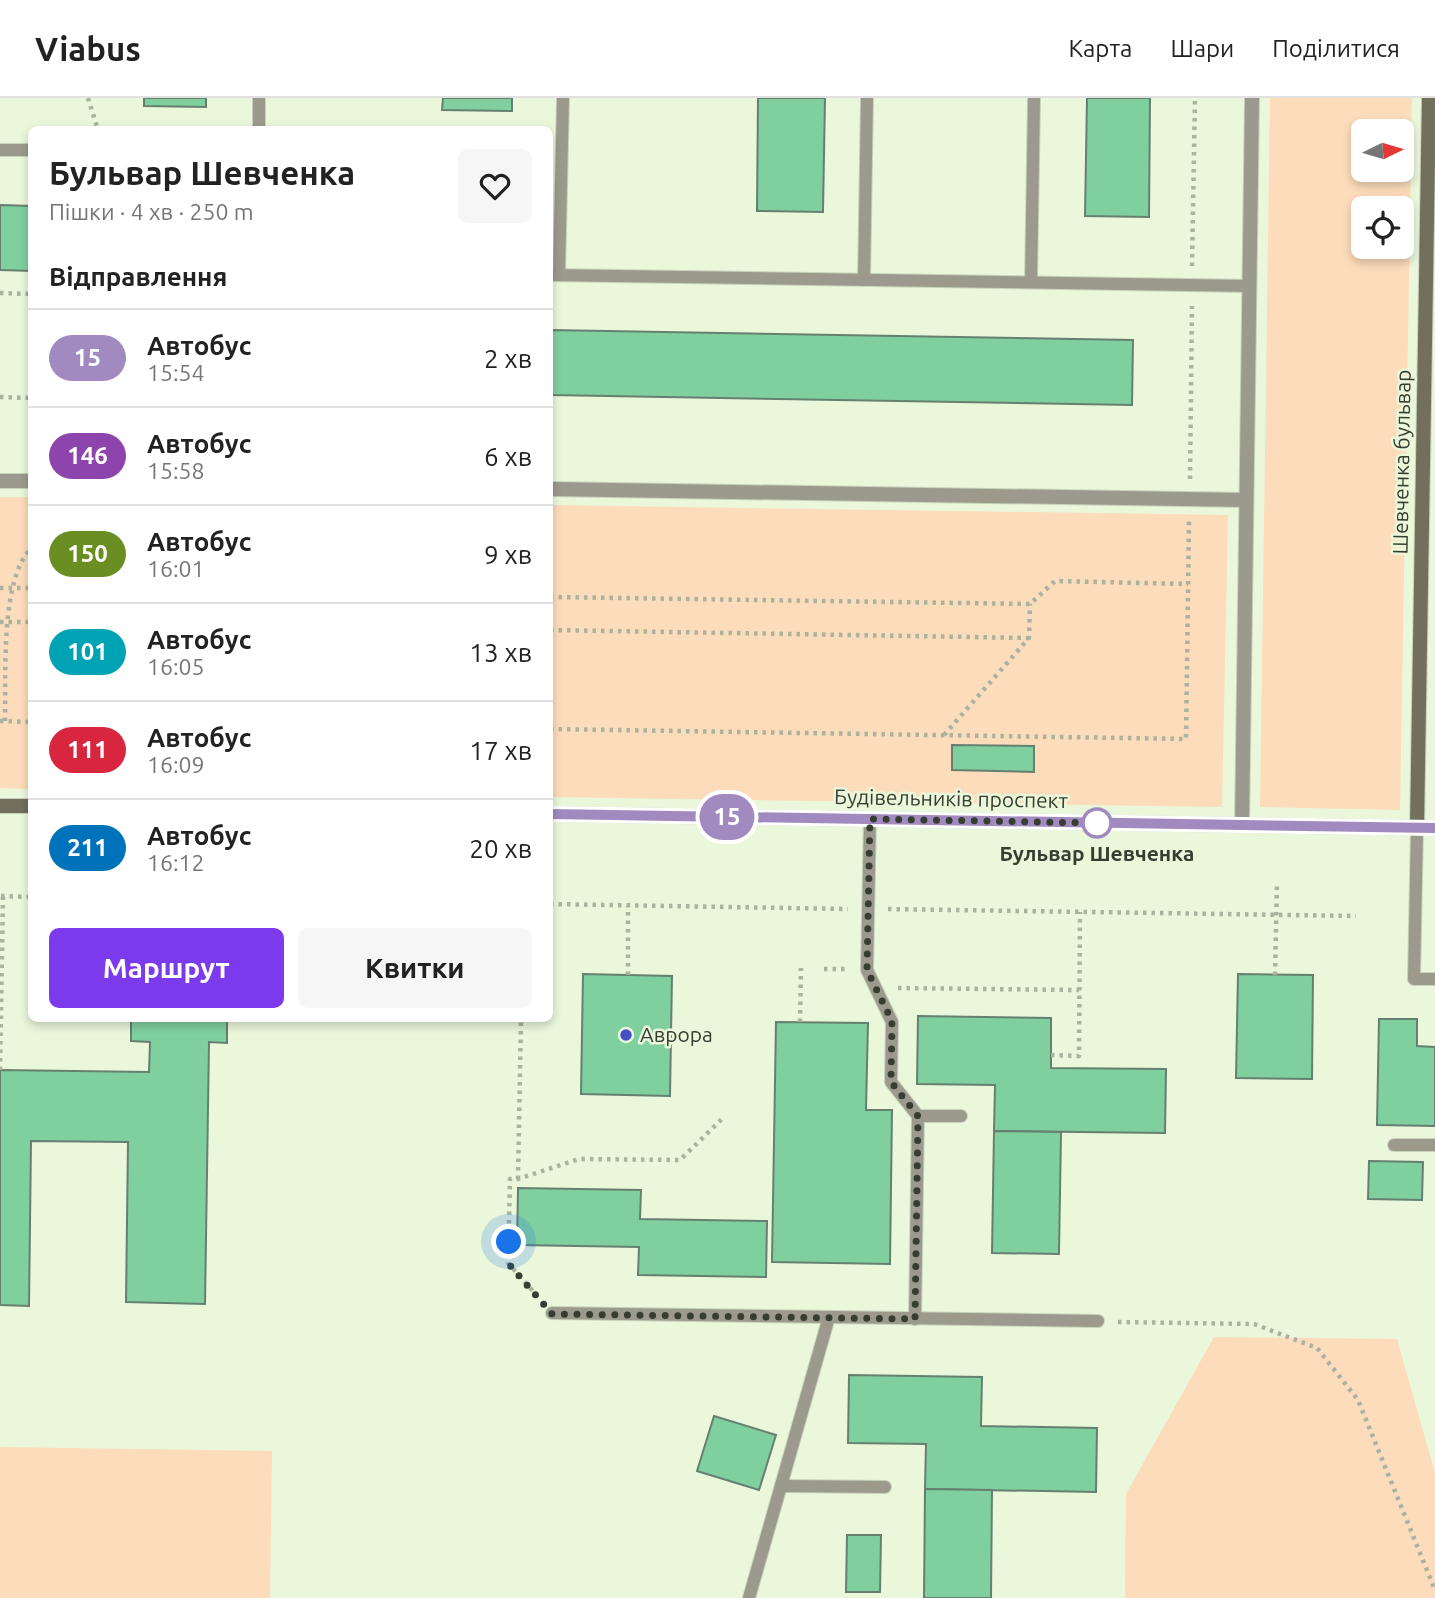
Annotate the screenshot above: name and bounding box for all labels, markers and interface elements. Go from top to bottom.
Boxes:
text: Viabus [35,30,141,67]
text: Карта [1068,35,1132,62]
text: Шари [1170,35,1234,62]
text: Поділитися [1272,35,1400,62]
north arrow [1351,119,1414,182]
map controls [1351,119,1414,259]
button: heart [458,149,532,223]
text: Бульвар Шевченка [49,154,355,191]
button: locate [1351,196,1414,259]
text: Пішки · 4 хв · 250 m [49,199,254,224]
text: Відправлення [49,262,227,291]
text: Автобус [147,331,251,360]
text: 15 [74,344,101,371]
text: 2 хв [484,344,532,373]
text: 15:54 [147,360,205,385]
street label: Шевченка бульвар [1387,369,1415,555]
text: Автобус [147,429,251,458]
text: 146 [67,442,108,469]
text: 6 хв [484,442,532,471]
text: 15:58 [147,458,205,483]
text: Автобус [147,527,251,556]
text: 150 [67,540,108,567]
text: 9 хв [484,540,532,569]
text: 16:01 [147,556,205,581]
text: Автобус [147,625,251,654]
text: 101 [67,638,108,665]
text: 13 хв [469,638,532,667]
text: 16:05 [147,654,205,679]
text: Автобус [147,723,251,752]
text: 111 [67,736,108,763]
text: 17 хв [469,736,532,765]
text: 16:09 [147,752,205,777]
street label: Будівельників проспект [834,784,1069,812]
line badge: 15 [696,794,758,840]
text: 15 [713,803,741,830]
marker: Бульвар Шевченка [1082,808,1112,838]
text: Автобус [147,821,251,850]
text: 211 [67,834,108,861]
text: 20 хв [469,834,532,863]
place label: Бульвар Шевченка [1000,841,1194,865]
text: 16:12 [147,850,205,875]
button: Маршрут [49,928,284,1008]
button: Квитки [298,928,532,1008]
place label: Аврора [640,1022,713,1046]
marker: Аврора [618,1027,634,1043]
your location [491,1224,526,1259]

